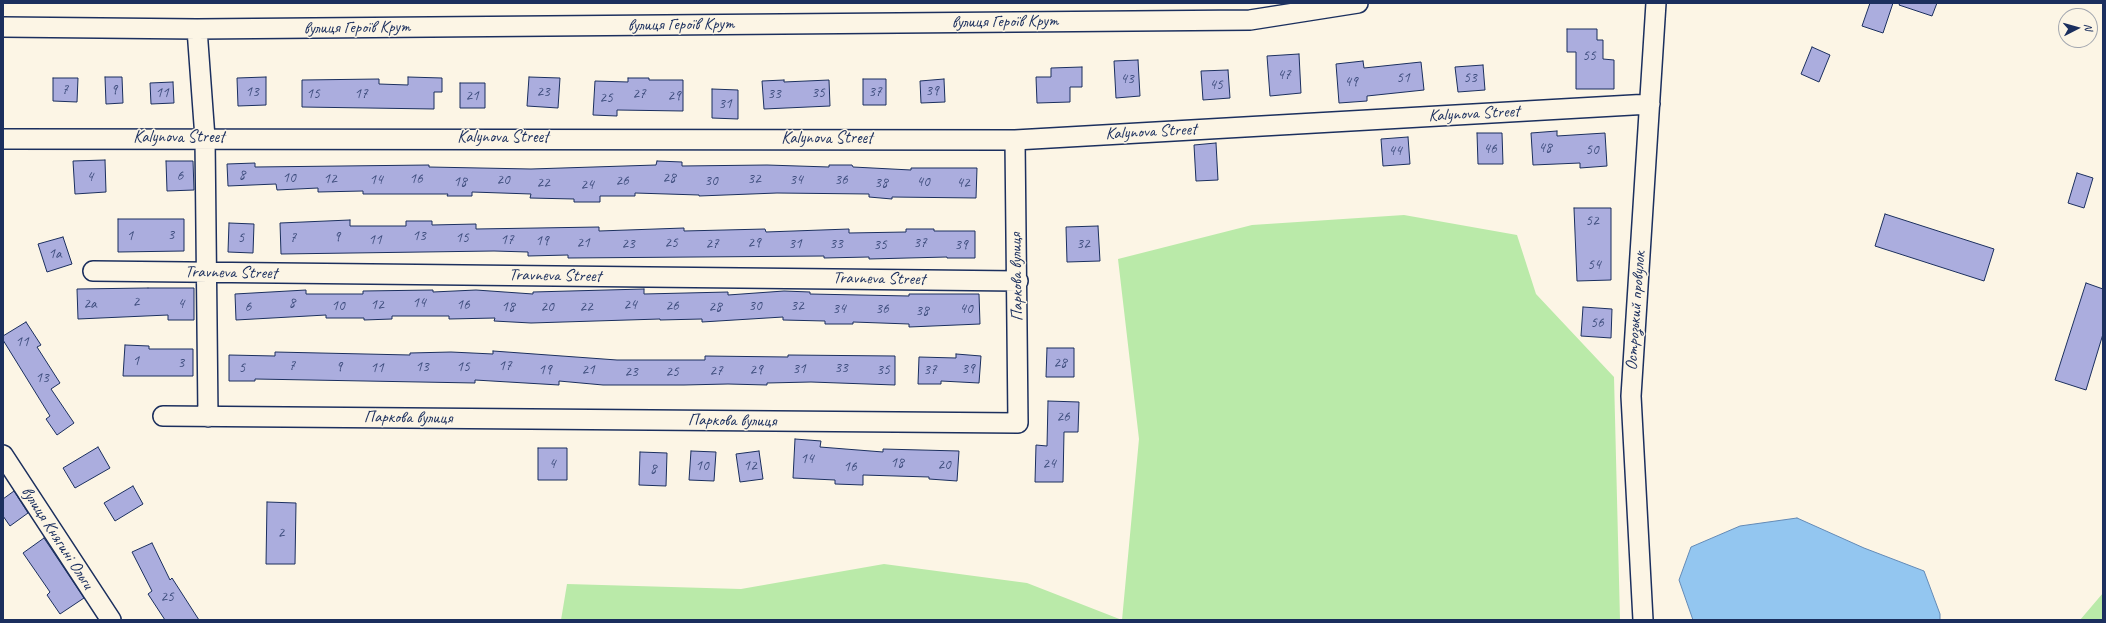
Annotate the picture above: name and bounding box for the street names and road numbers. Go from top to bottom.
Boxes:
street label: вулиця Героїв Крут [951,11,1059,33]
street label: вулиця Героїв Крут [627,14,735,36]
street label: вулиця Героїв Крут [303,17,411,39]
street label: Kalynova Street [1428,101,1520,127]
street label: Kalynova Street [1105,119,1197,145]
street label: Kalynova Street [133,128,225,148]
street label: Kalynova Street [457,128,549,148]
street label: Kalynova Street [781,129,873,149]
street label: Паркова вулиця [1006,233,1028,321]
street label: Острозький провулок [1622,251,1650,371]
street label: Travneva Street [185,262,277,284]
street label: Travneva Street [509,265,601,287]
street label: Travneva Street [833,268,925,290]
street label: Паркова вулиця [364,407,452,429]
street label: Паркова вулиця [688,410,776,432]
street label: вулиця Княгині Ольги [16,483,98,593]

